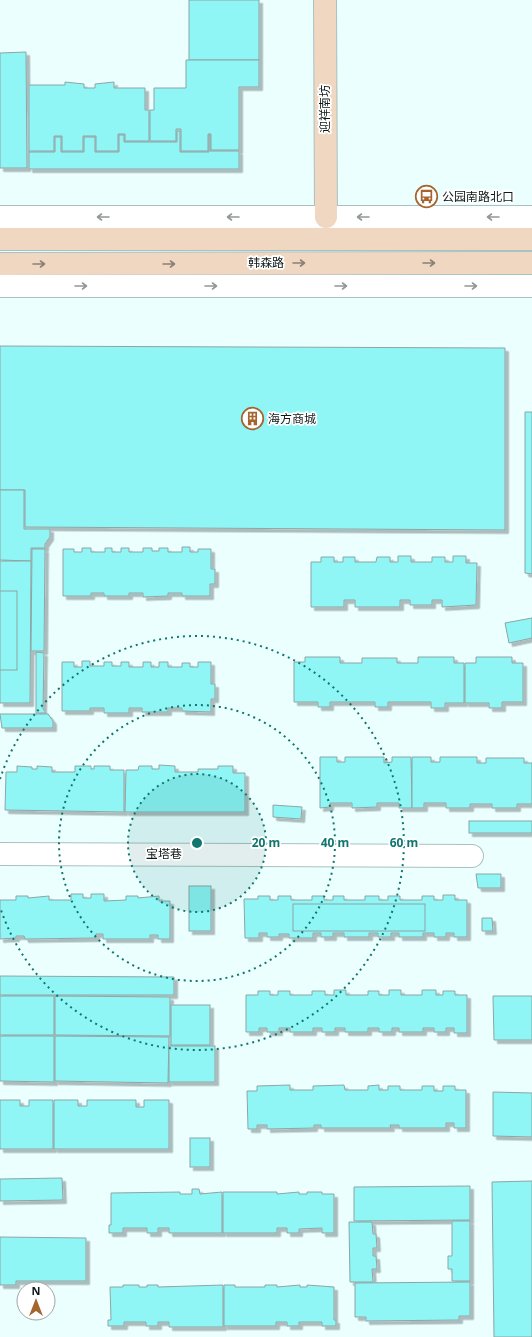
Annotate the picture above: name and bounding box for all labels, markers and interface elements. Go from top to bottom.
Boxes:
street label: 迎祥南坊 [316,85,333,133]
bus stop icon: 公园南路北口 [413,184,439,210]
place label: 公园南路北口 [442,188,514,205]
one-way arrow [97,213,110,221]
one-way arrow [227,213,240,221]
one-way arrow [357,213,370,221]
one-way arrow [487,213,500,221]
street label: 韩森路 [248,254,284,271]
one-way arrow [292,259,305,267]
one-way arrow [422,259,435,267]
one-way arrow [32,260,45,268]
one-way arrow [162,260,175,268]
one-way arrow [74,282,87,290]
one-way arrow [204,282,217,290]
one-way arrow [334,282,347,290]
one-way arrow [464,282,477,290]
building icon: 海方商城 [240,406,266,432]
place label: 海方商城 [268,410,316,427]
text: 20 m [252,834,280,851]
text: 40 m [321,834,349,851]
text: 60 m [390,834,418,851]
centre of rings [190,836,204,850]
street label: 宝塔巷 [146,845,182,862]
north arrow [16,1281,56,1321]
text: N [32,1283,40,1298]

